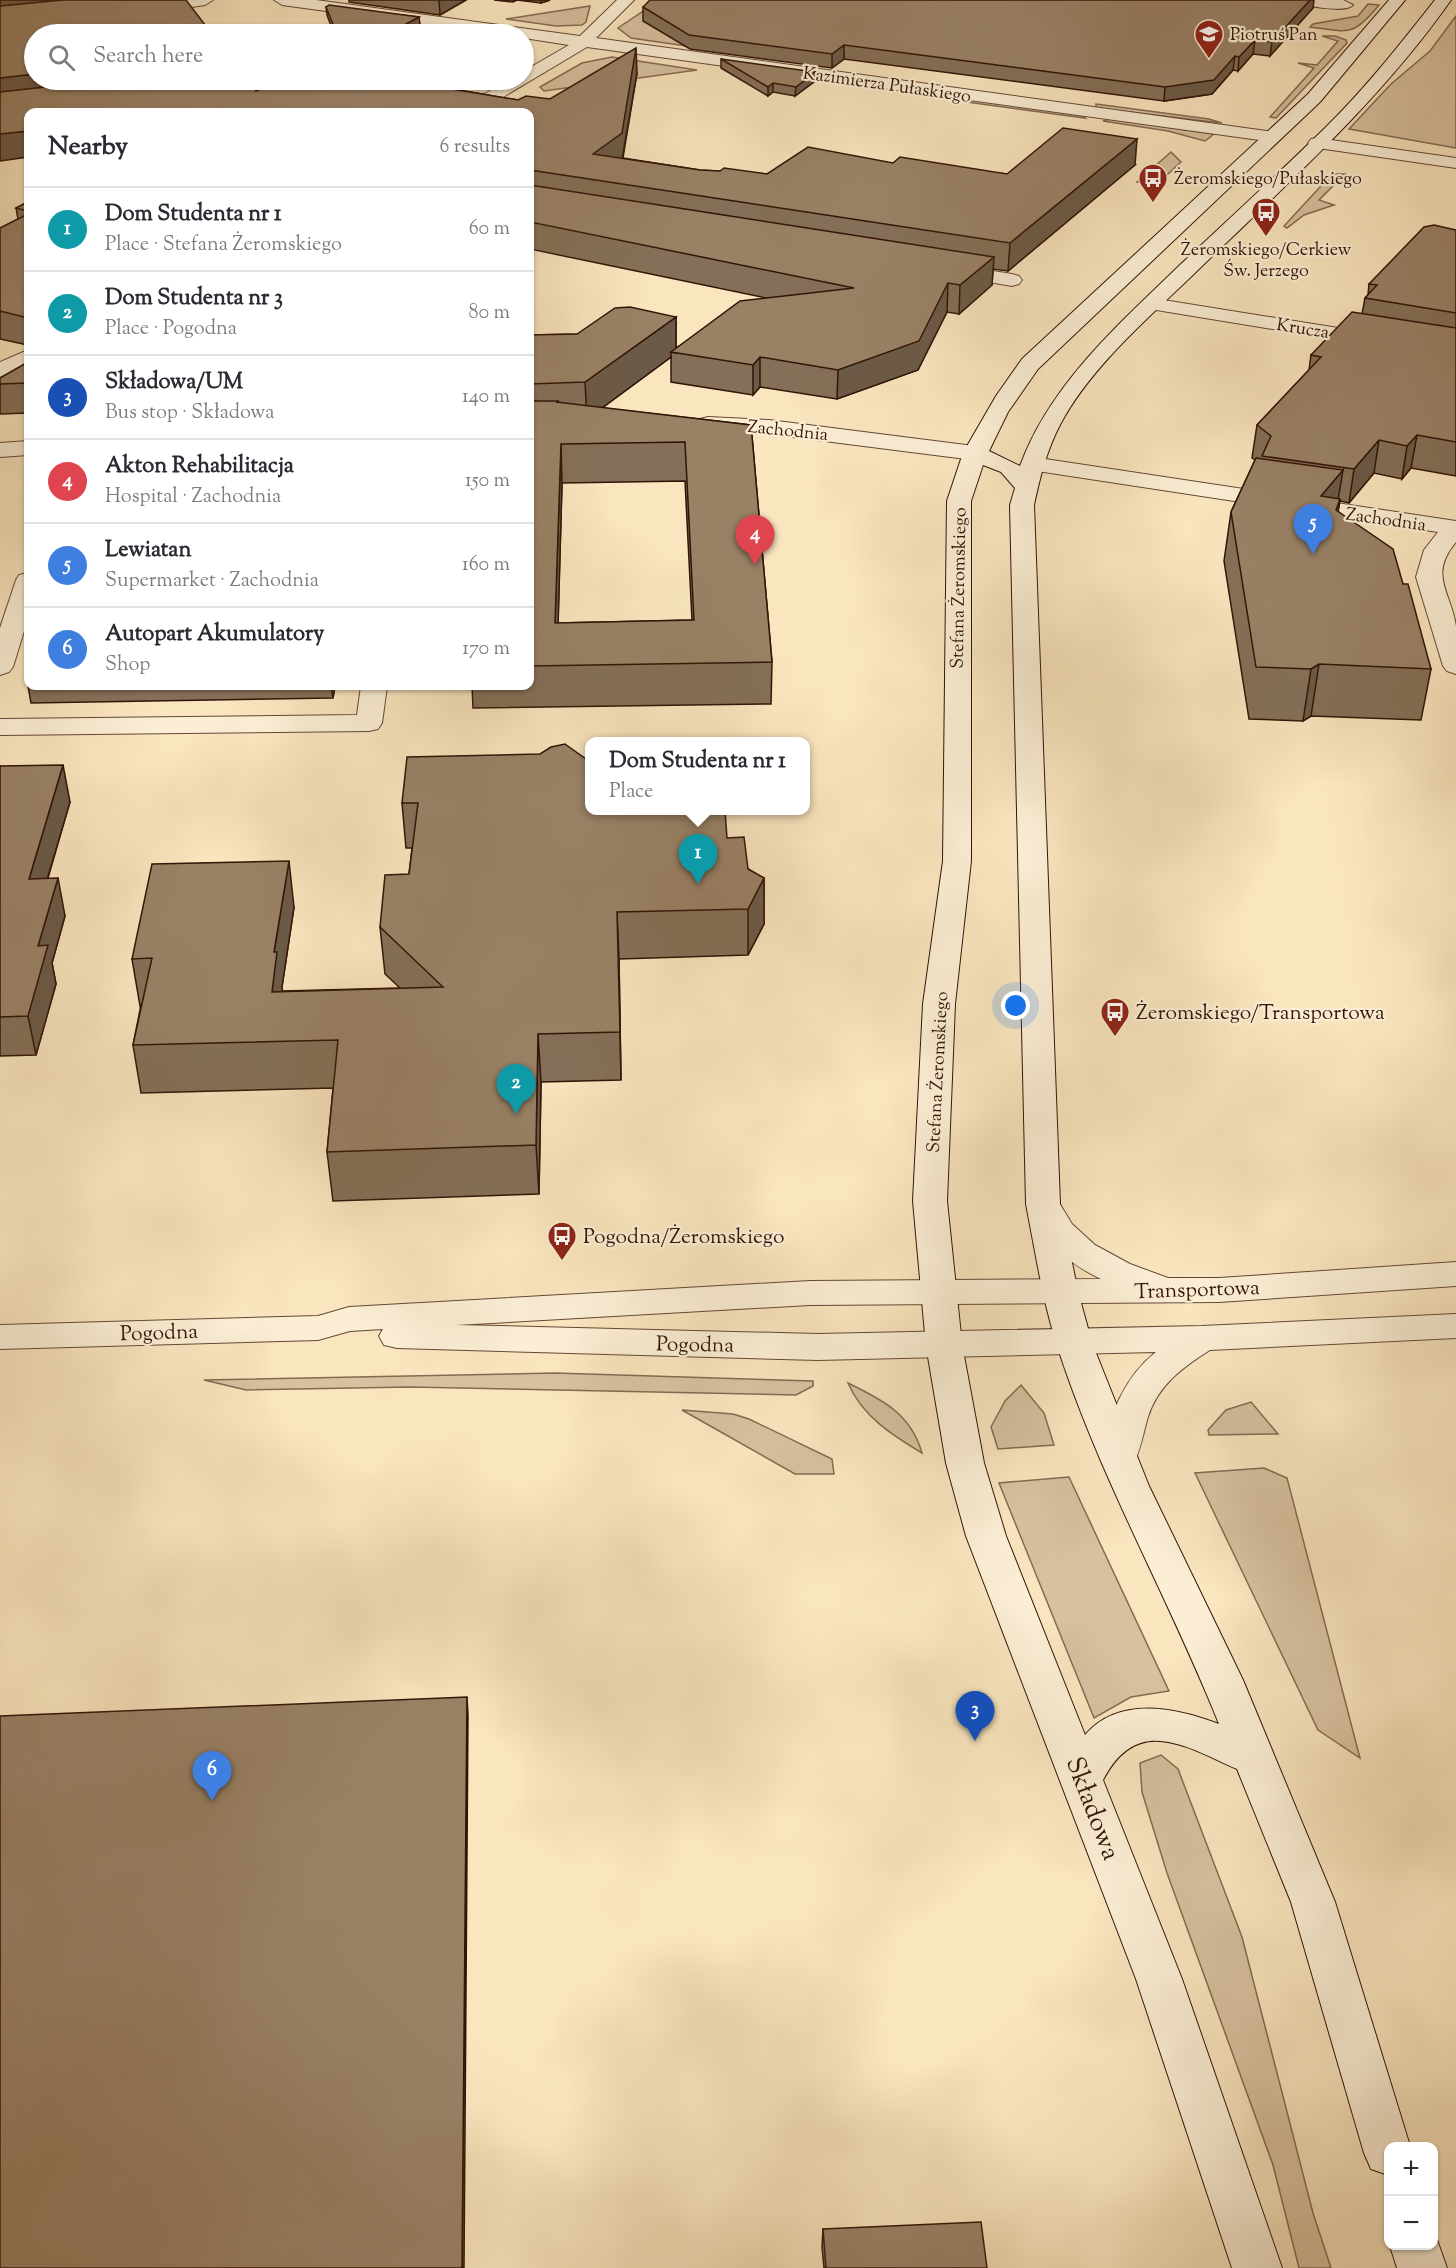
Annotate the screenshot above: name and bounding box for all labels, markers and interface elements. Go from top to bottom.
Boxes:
school or university icon: Piotruś Pan [1193,18,1225,60]
place label: Piotruś Pan [1230,23,1318,49]
search box [24,24,534,90]
icon: search [45,41,78,74]
text: Search here [93,41,203,73]
street label: Kazimierza Pułaskiego [801,61,973,111]
text: Nearby [48,129,128,166]
text: 6 results [440,133,510,162]
bus stop icon: Żeromskiego/Pułaskiego [1137,162,1169,204]
place label: Żeromskiego/Pułaskiego [1174,167,1362,193]
bus stop icon: Żeromskiego/Cerkiew Św. Jerzego [1250,196,1282,238]
text: Dom Studenta nr 1 [105,199,281,231]
text: 1 [64,215,71,244]
text: 60 m [469,215,510,244]
text: Place · Stefana Żeromskiego [105,231,342,260]
place label: Żeromskiego/Cerkiew Św. Jerzego [1181,238,1352,285]
text: Dom Studenta nr 3 [105,283,283,315]
text: 2 [63,299,72,328]
text: 80 m [469,299,510,328]
street label: Krucza [1274,313,1331,347]
text: Place · Pogodna [105,315,237,344]
text: Składowa/UM [105,367,243,399]
text: 3 [63,383,72,412]
text: 140 m [462,383,510,412]
text: Bus stop · Składowa [105,399,274,428]
street label: Zachodnia [746,415,829,449]
text: Akton Rehabilitacja [105,451,294,483]
text: 4 [62,467,73,496]
text: 150 m [465,467,510,496]
text: Hospital · Zachodnia [105,483,281,512]
street label: Zachodnia [1344,502,1427,539]
pin: 5 [1294,504,1332,554]
street label: Stefana Żeromskiego [946,507,974,669]
pin: 4 [736,516,774,565]
text: Lewiatan [105,535,191,567]
text: 5 [64,551,71,580]
text: 160 m [462,551,510,580]
text: Supermarket · Zachodnia [105,567,319,596]
text: Autopart Akumulatory [105,619,324,651]
text: 6 [63,635,72,664]
text: 170 m [462,635,510,664]
text: Shop [105,651,150,680]
popup [585,737,810,815]
text: Dom Studenta nr 1 [609,746,786,778]
text: Place [609,778,653,807]
pin: 1 [678,834,718,884]
street label: Stefana Żeromskiego [922,991,956,1153]
your location [1001,991,1030,1020]
bus stop icon: Żeromskiego/Transportowa [1099,996,1131,1038]
place label: Żeromskiego/Transportowa [1136,999,1385,1029]
pin: 2 [496,1064,536,1114]
bus stop icon: Pogodna/Żeromskiego [546,1220,578,1262]
place label: Pogodna/Żeromskiego [583,1223,784,1253]
street label: Transportowa [1134,1274,1261,1308]
street label: Pogodna [120,1318,199,1350]
street label: Pogodna [656,1330,735,1362]
pin: 3 [956,1692,994,1741]
pin: 6 [192,1752,232,1801]
street label: Składowa [1055,1752,1128,1866]
map controls [1384,2142,1438,2250]
button: + [1384,2142,1438,2196]
button: − [1384,2196,1438,2250]

